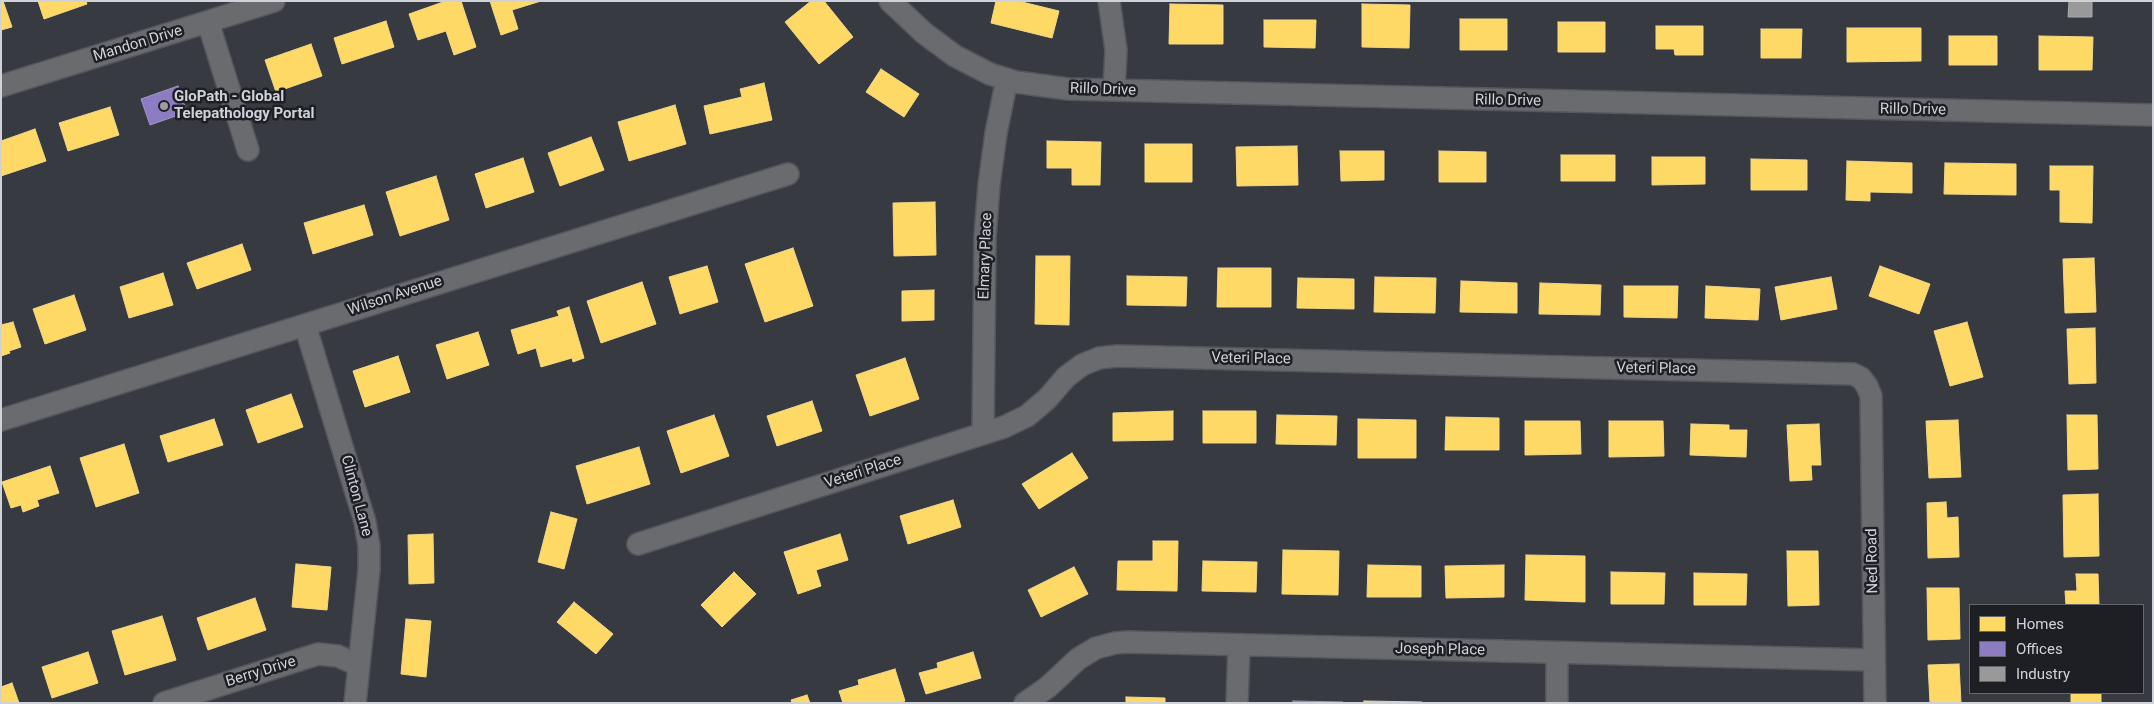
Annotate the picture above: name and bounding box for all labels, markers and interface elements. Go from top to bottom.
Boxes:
street label: Mandon Drive [91,22,185,66]
street label: Rillo Drive [1070,80,1136,100]
place label: GloPath - Global Telepathology Portal [174,88,314,123]
street label: Rillo Drive [1475,91,1541,111]
marker: GloPath - Global Telepathology Portal [158,100,170,112]
street label: Rillo Drive [1880,100,1946,120]
street label: Elmary Place [975,212,997,300]
street label: Wilson Avenue [346,272,444,320]
street label: Veteri Place [1211,349,1291,369]
street label: Veteri Place [1616,359,1696,379]
street label: Veteri Place [822,451,904,493]
street label: Clinton Lane [337,454,375,538]
street label: Ned Road [1863,528,1883,594]
legend [1969,604,2144,694]
text: Homes [2016,615,2064,633]
street label: Joseph Place [1395,640,1485,660]
text: Offices [2016,640,2063,658]
street label: Berry Drive [224,653,298,691]
text: Industry [2016,665,2070,683]

